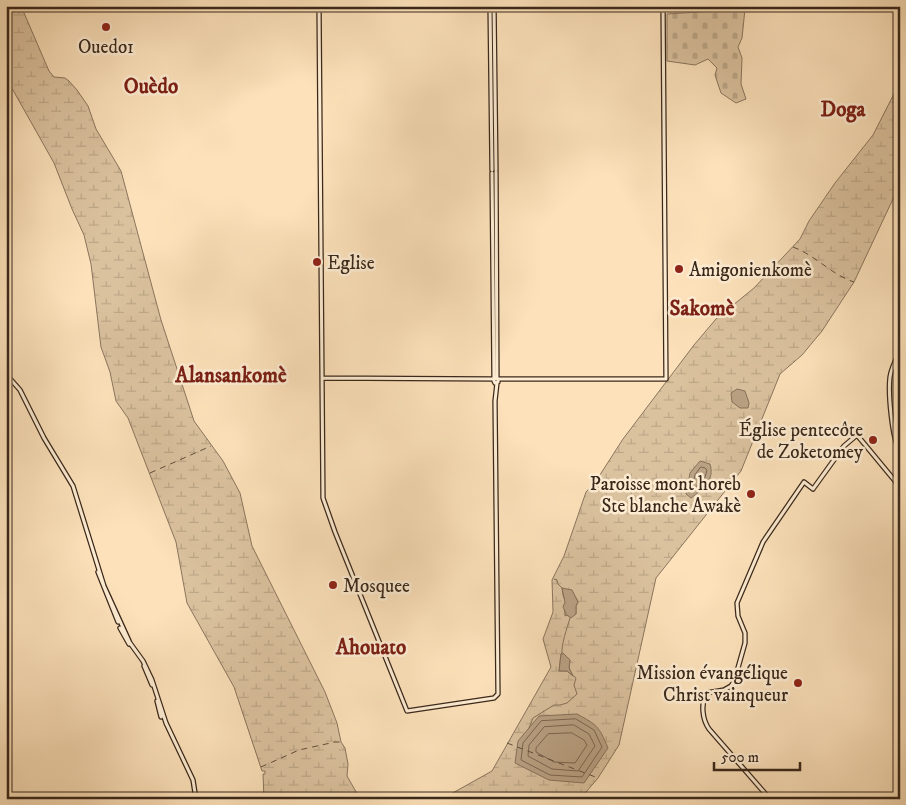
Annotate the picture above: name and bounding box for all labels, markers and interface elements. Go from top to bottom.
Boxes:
marker: Ouedo1 [100,21,112,33]
place label: Ouedo1 [78,36,134,59]
district label: Ouèdo [124,74,178,100]
district label: Doga [820,97,867,123]
place label: Eglise [327,252,375,275]
marker: Eglise [311,256,323,268]
place label: Amigonienkomè [689,259,812,282]
marker: Amigonienkomè [673,263,685,275]
district label: Sakomè [670,296,735,322]
district label: Alansankomè [174,363,287,389]
place label: Église pentecôte de Zoketomey [739,418,864,464]
marker: Église pentecôte de Zoketomey [867,434,879,446]
place label: Paroisse mont horeb Ste blanche Awakè [590,473,741,518]
marker: Paroisse mont horeb Ste blanche Awakè [745,488,757,500]
place label: Mosquee [343,575,410,599]
marker: Mosquee [327,579,339,591]
district label: Ahouato [335,635,406,661]
place label: Mission évangélique Christ vainqueur [637,662,788,708]
marker: Mission évangélique Christ vainqueur [792,677,804,689]
scale bar [714,740,800,772]
text: 500 m [721,748,759,767]

